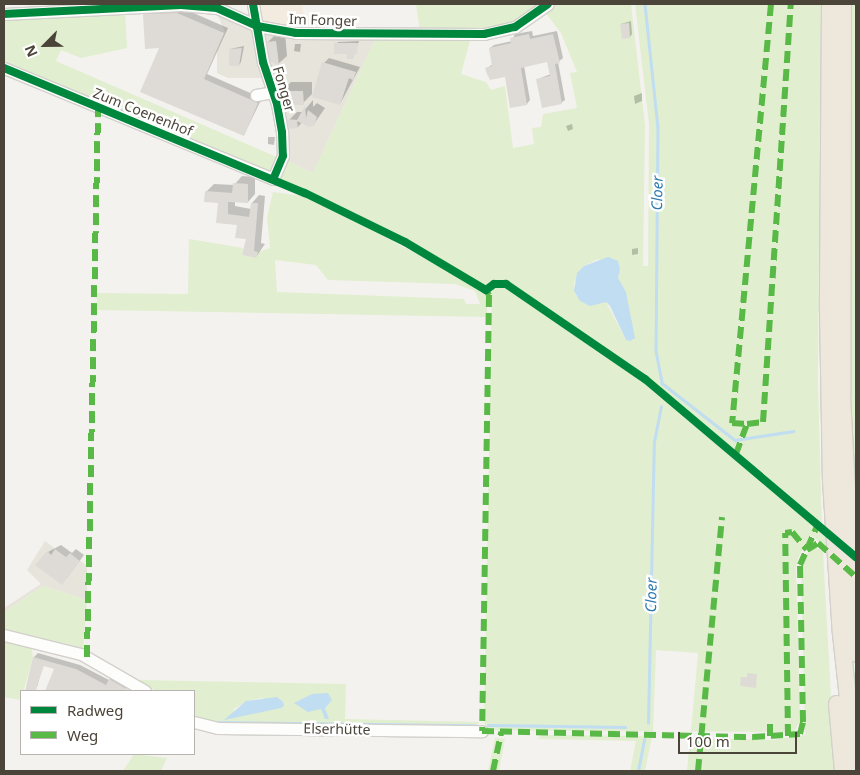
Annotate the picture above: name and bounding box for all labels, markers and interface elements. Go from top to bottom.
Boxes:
street label: Im Fonger [289,10,357,30]
north arrow [20,20,70,70]
text: N [20,42,42,60]
street label: Fonger [269,64,299,114]
street label: Zum Coenenhof [91,84,195,140]
water label: Cloer [648,176,666,210]
water label: Cloer [642,578,660,612]
legend [20,690,195,755]
text: Radweg [67,700,123,720]
street label: Elserhütte [303,720,371,738]
scale bar [680,722,799,754]
text: Weg [67,725,98,745]
text: 100 m [686,731,730,751]

